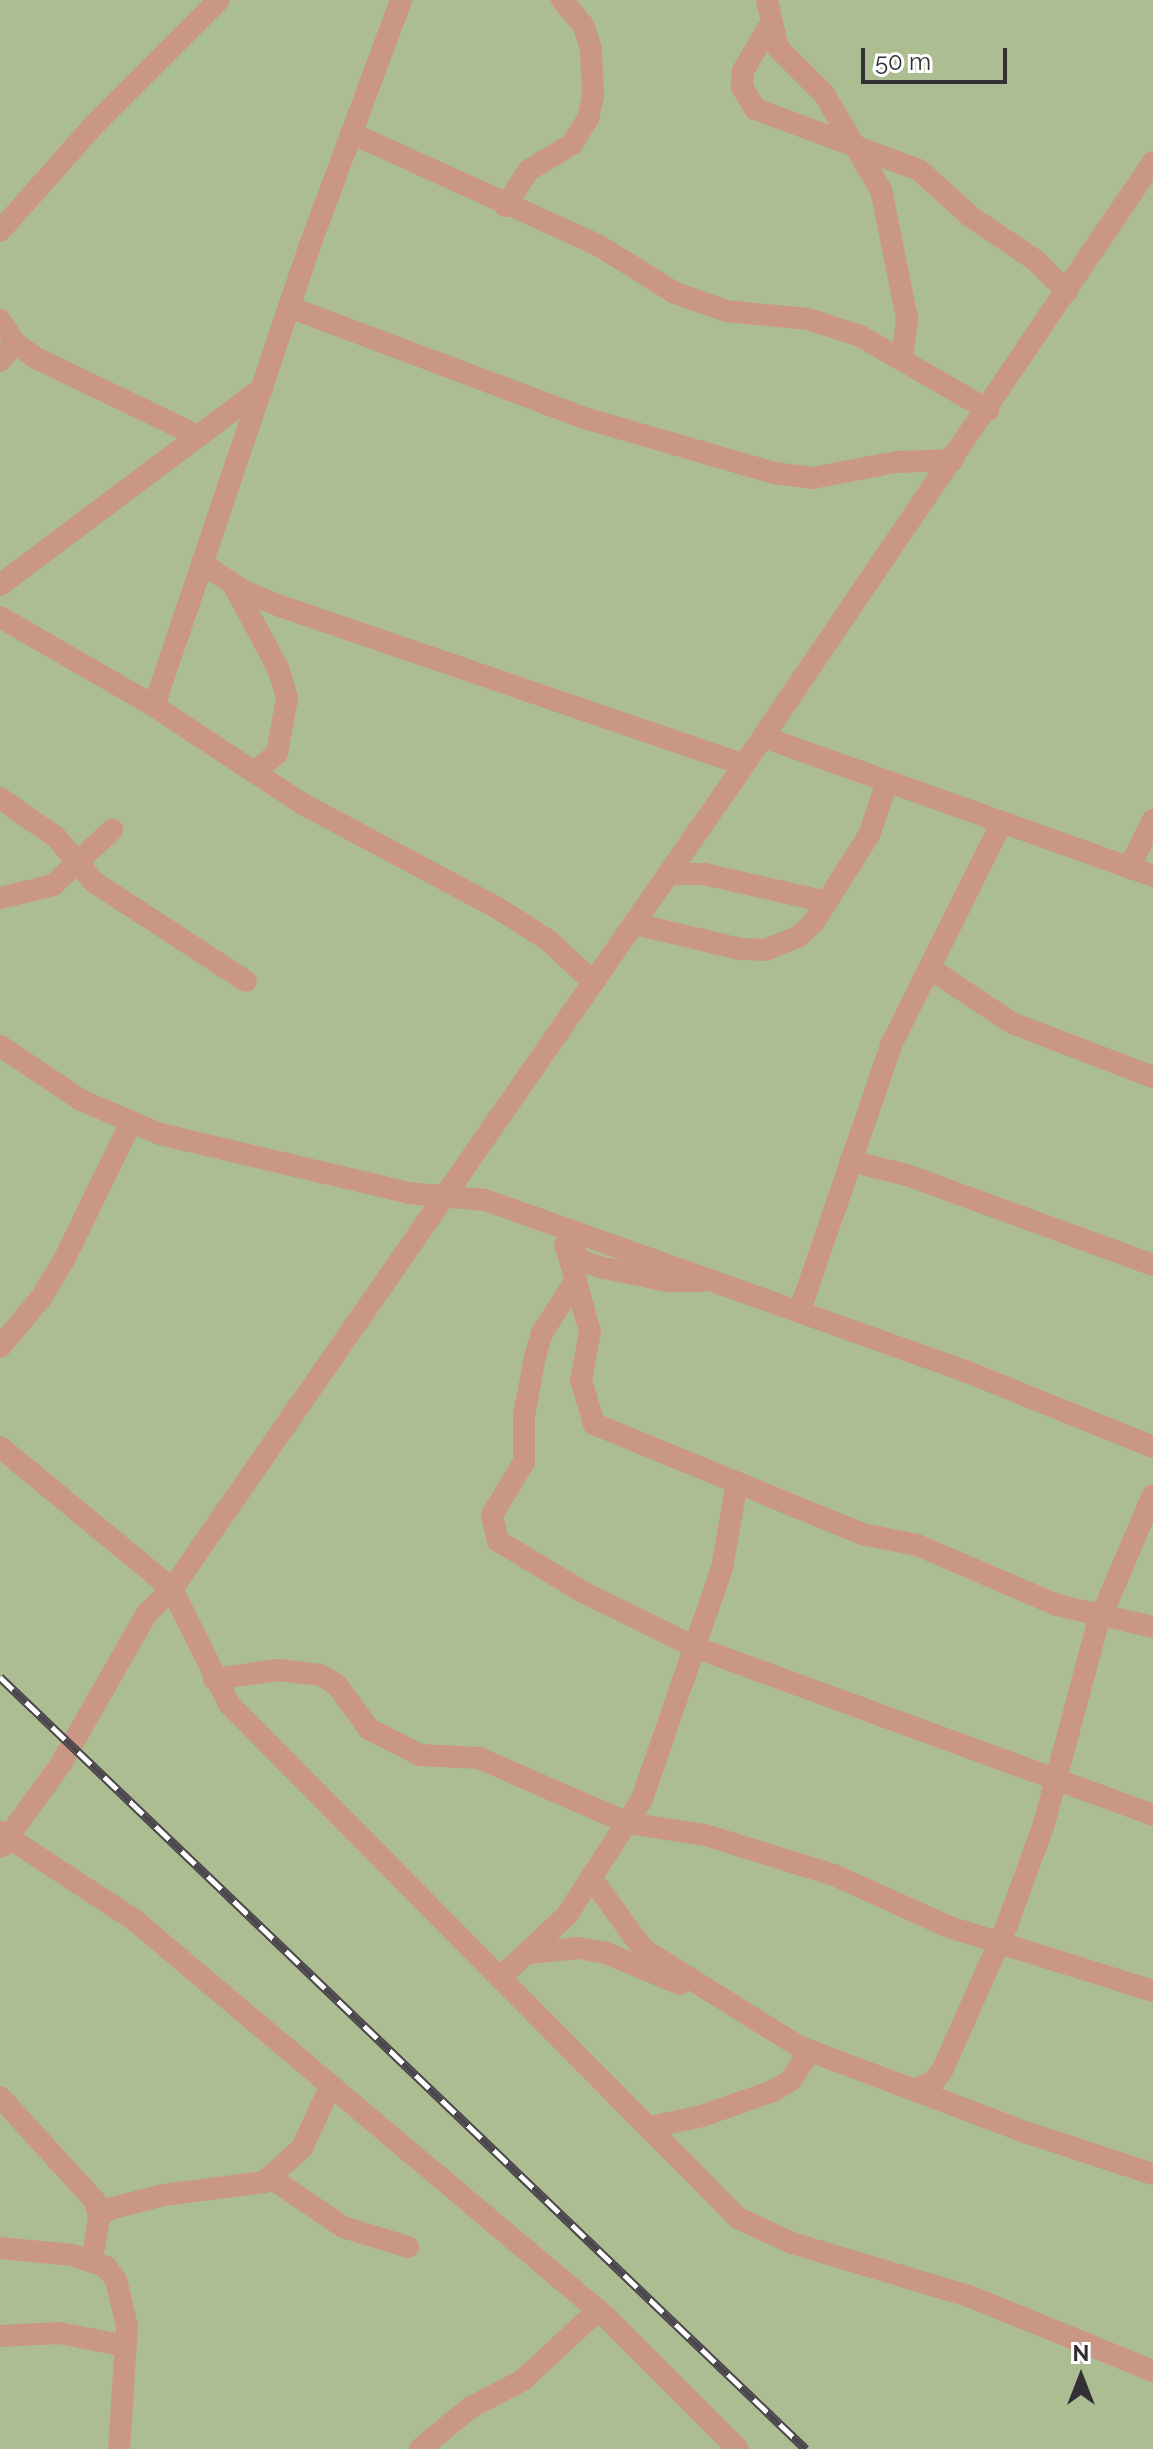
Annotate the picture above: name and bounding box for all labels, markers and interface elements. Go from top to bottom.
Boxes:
scale bar [865,32,1011,82]
text: 50 m [875,47,931,76]
north arrow [1041,2337,1121,2417]
text: N [1073,2340,1089,2366]

